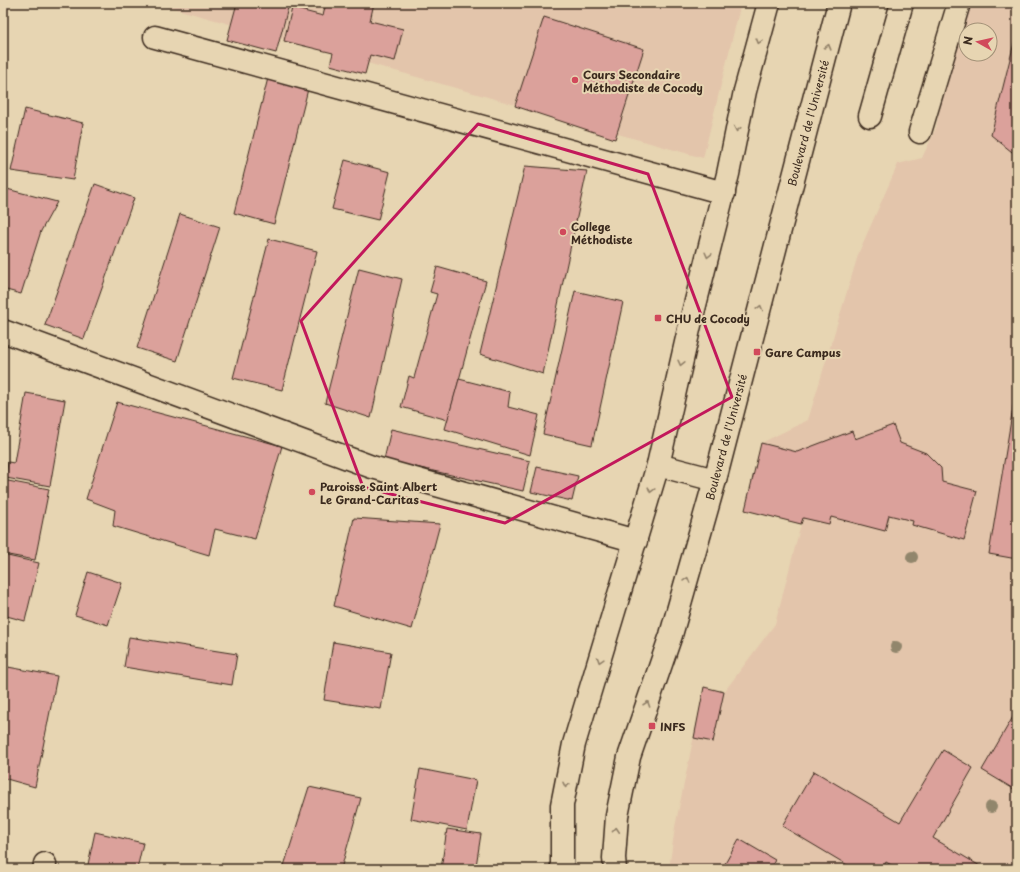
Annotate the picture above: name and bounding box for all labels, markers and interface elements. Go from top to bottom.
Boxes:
north arrow [958,22,998,62]
text: N [959,35,977,46]
one-way arrow [755,37,764,44]
one-way arrow [823,44,832,51]
street label: Boulevard de l'Université [783,58,833,188]
place label: Cours Secondaire Méthodiste de Cocody [583,66,703,96]
marker: Cours Secondaire Méthodiste de Cocody [570,75,580,85]
one-way arrow [734,126,742,132]
place label: College Méthodiste [571,218,632,248]
marker: College Méthodiste [558,227,568,237]
one-way arrow [704,252,713,259]
one-way arrow [755,305,764,312]
place label: CHU de Cocody [666,310,750,327]
marker: CHU de Cocody [653,313,663,323]
place label: Gare Campus [765,344,841,361]
marker: Gare Campus [752,347,762,357]
one-way arrow [678,360,686,366]
street label: Boulevard de l'Université [701,372,751,502]
place label: Paroisse Saint Albert Le Grand-Caritas [320,478,437,508]
one-way arrow [647,486,656,493]
marker: Paroisse Saint Albert Le Grand-Caritas [307,487,317,497]
one-way arrow [682,577,691,584]
one-way arrow [596,656,605,663]
one-way arrow [643,701,651,708]
place label: INFS [660,718,686,735]
marker: INFS [647,721,657,731]
one-way arrow [562,782,570,788]
one-way arrow [612,827,621,833]

